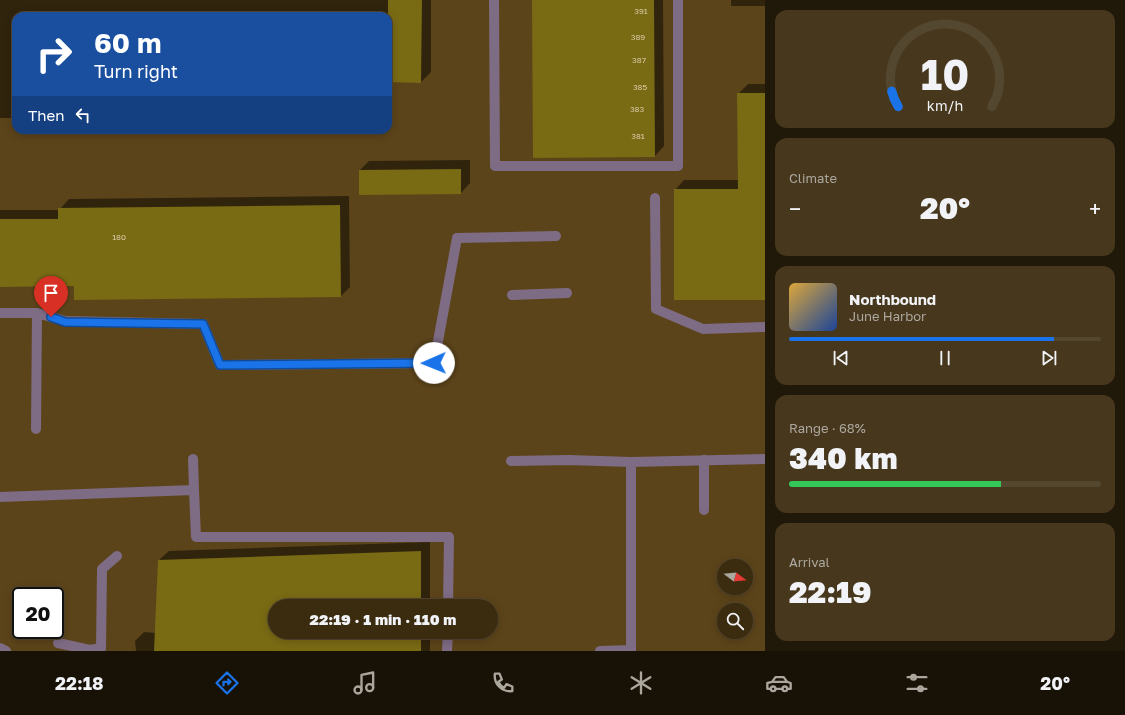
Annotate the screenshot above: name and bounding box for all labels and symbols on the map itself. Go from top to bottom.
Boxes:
house number: 391 [634,6,648,16]
house number: 389 [631,32,645,42]
house number: 387 [632,55,646,65]
house number: 385 [633,82,647,92]
house number: 383 [630,104,644,114]
house number: 381 [631,131,645,141]
house number: 180 [112,232,126,242]
pin [34,276,68,317]
position arrow [413,342,455,384]
north arrow [717,559,753,595]
speed limit sign: 20 [12,587,64,639]

